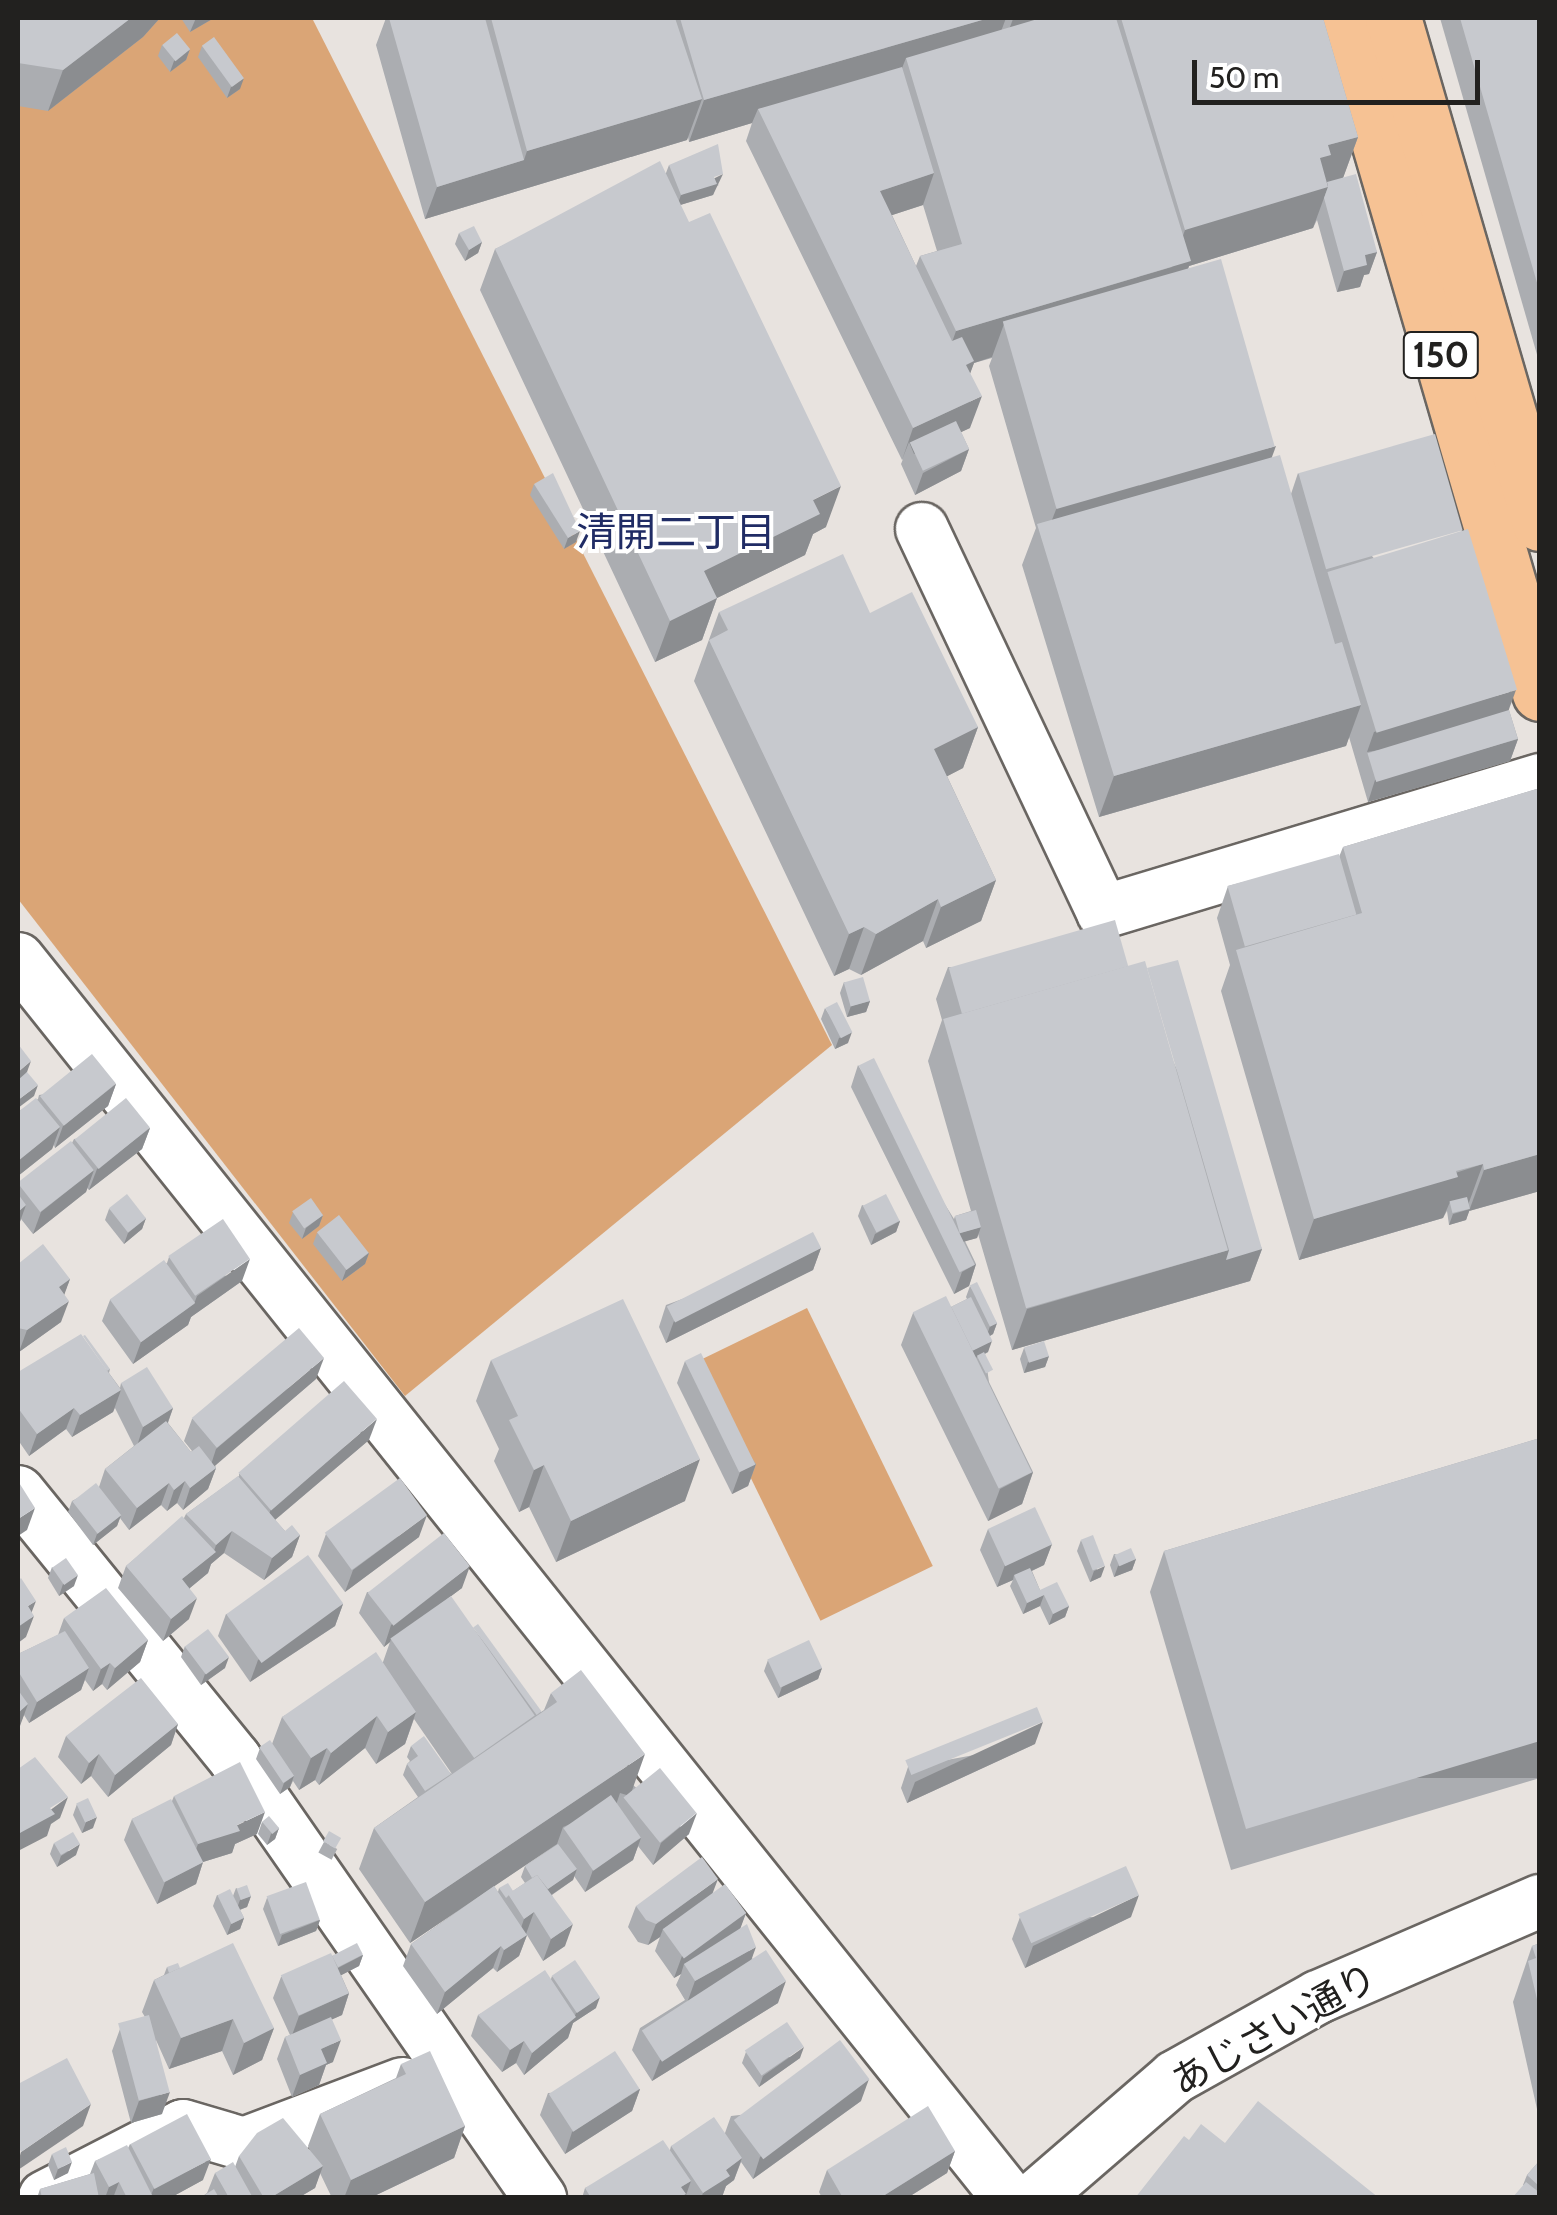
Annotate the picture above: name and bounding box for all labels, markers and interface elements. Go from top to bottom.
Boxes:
scale bar [1197,40,1484,102]
text: 50 m [1209,59,1279,96]
road number: 150 [1401,325,1481,385]
district label: 清開二丁目 [576,508,776,556]
street label: あじさい通り [1163,1954,1385,2104]

